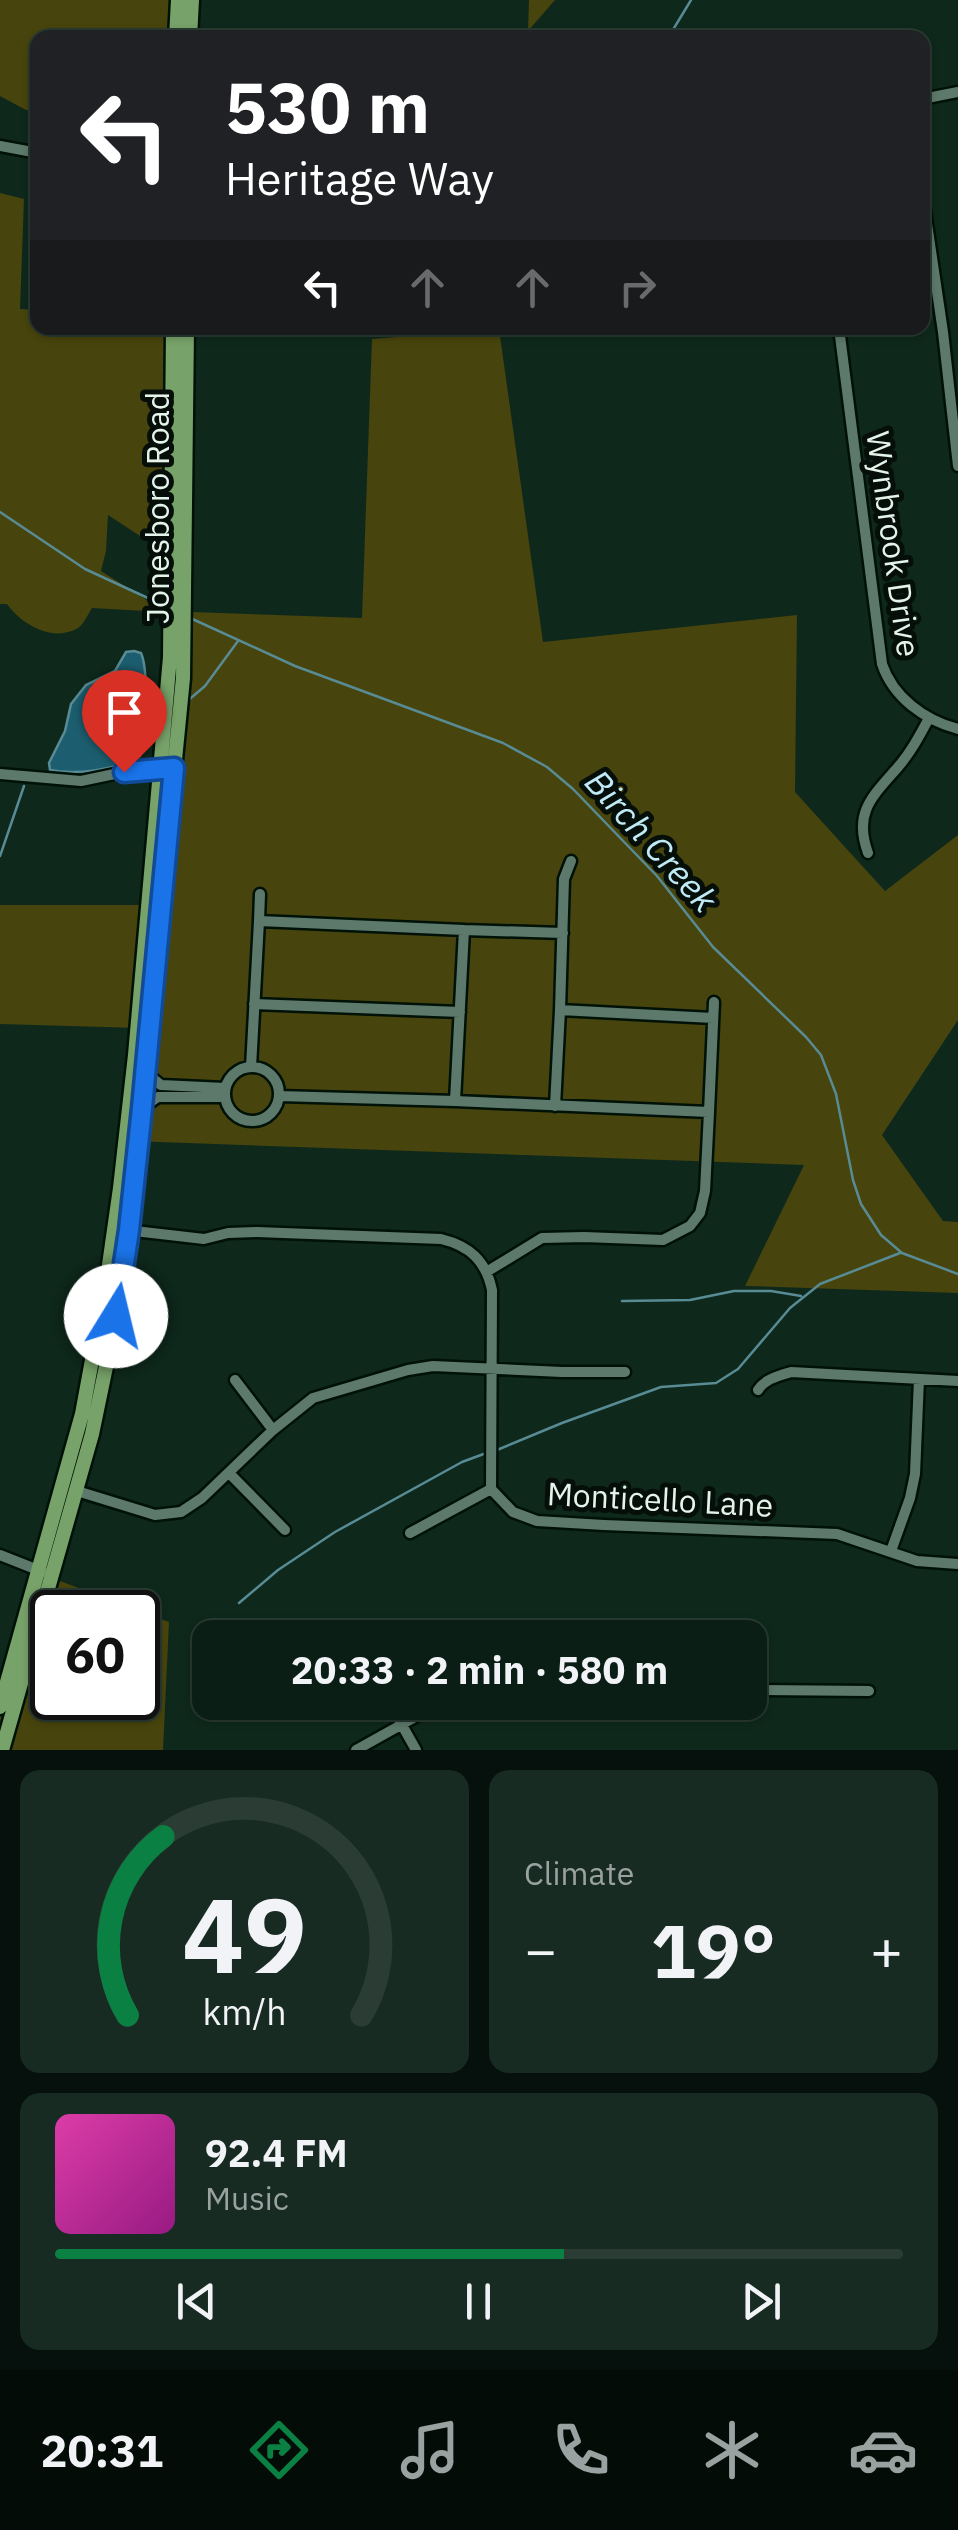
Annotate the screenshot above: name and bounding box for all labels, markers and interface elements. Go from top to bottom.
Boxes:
text: 530 m [225,61,430,152]
icon: left [60,70,190,200]
text: Heritage Way [225,149,494,207]
icon: left [295,260,350,315]
icon: ahead [400,260,455,315]
icon: ahead [505,260,560,315]
icon: right [610,260,665,315]
street label: Jonesboro Road [136,392,178,624]
street label: Wynbrook Drive [857,428,931,659]
pin [82,670,167,773]
icon: arrive [97,685,152,740]
water label: Birch Creek [576,759,728,922]
position arrow [64,1264,168,1368]
street label: Monticello Lane [546,1472,774,1526]
speed limit sign: 60 [30,1590,160,1720]
text: 20:33 · 2 min · 580 m [291,1645,668,1694]
text: Climate [524,1852,634,1894]
text: 49 [182,1866,307,2002]
text: 19° [651,1901,776,1999]
text: − [524,1914,557,1985]
text: + [870,1914,903,1985]
text: km/h [202,1988,287,2035]
text: 92.4 FM [205,2128,348,2177]
text: Music [205,2177,289,2219]
icon: previous [169,2274,224,2329]
icon: pause [451,2274,506,2329]
icon: next [734,2274,789,2329]
icon: directions [244,2415,314,2485]
icon: music [395,2415,465,2485]
icon: phone [546,2415,616,2485]
icon: climate [697,2415,767,2485]
icon: car [848,2415,918,2485]
text: 20:31 [40,2421,163,2479]

